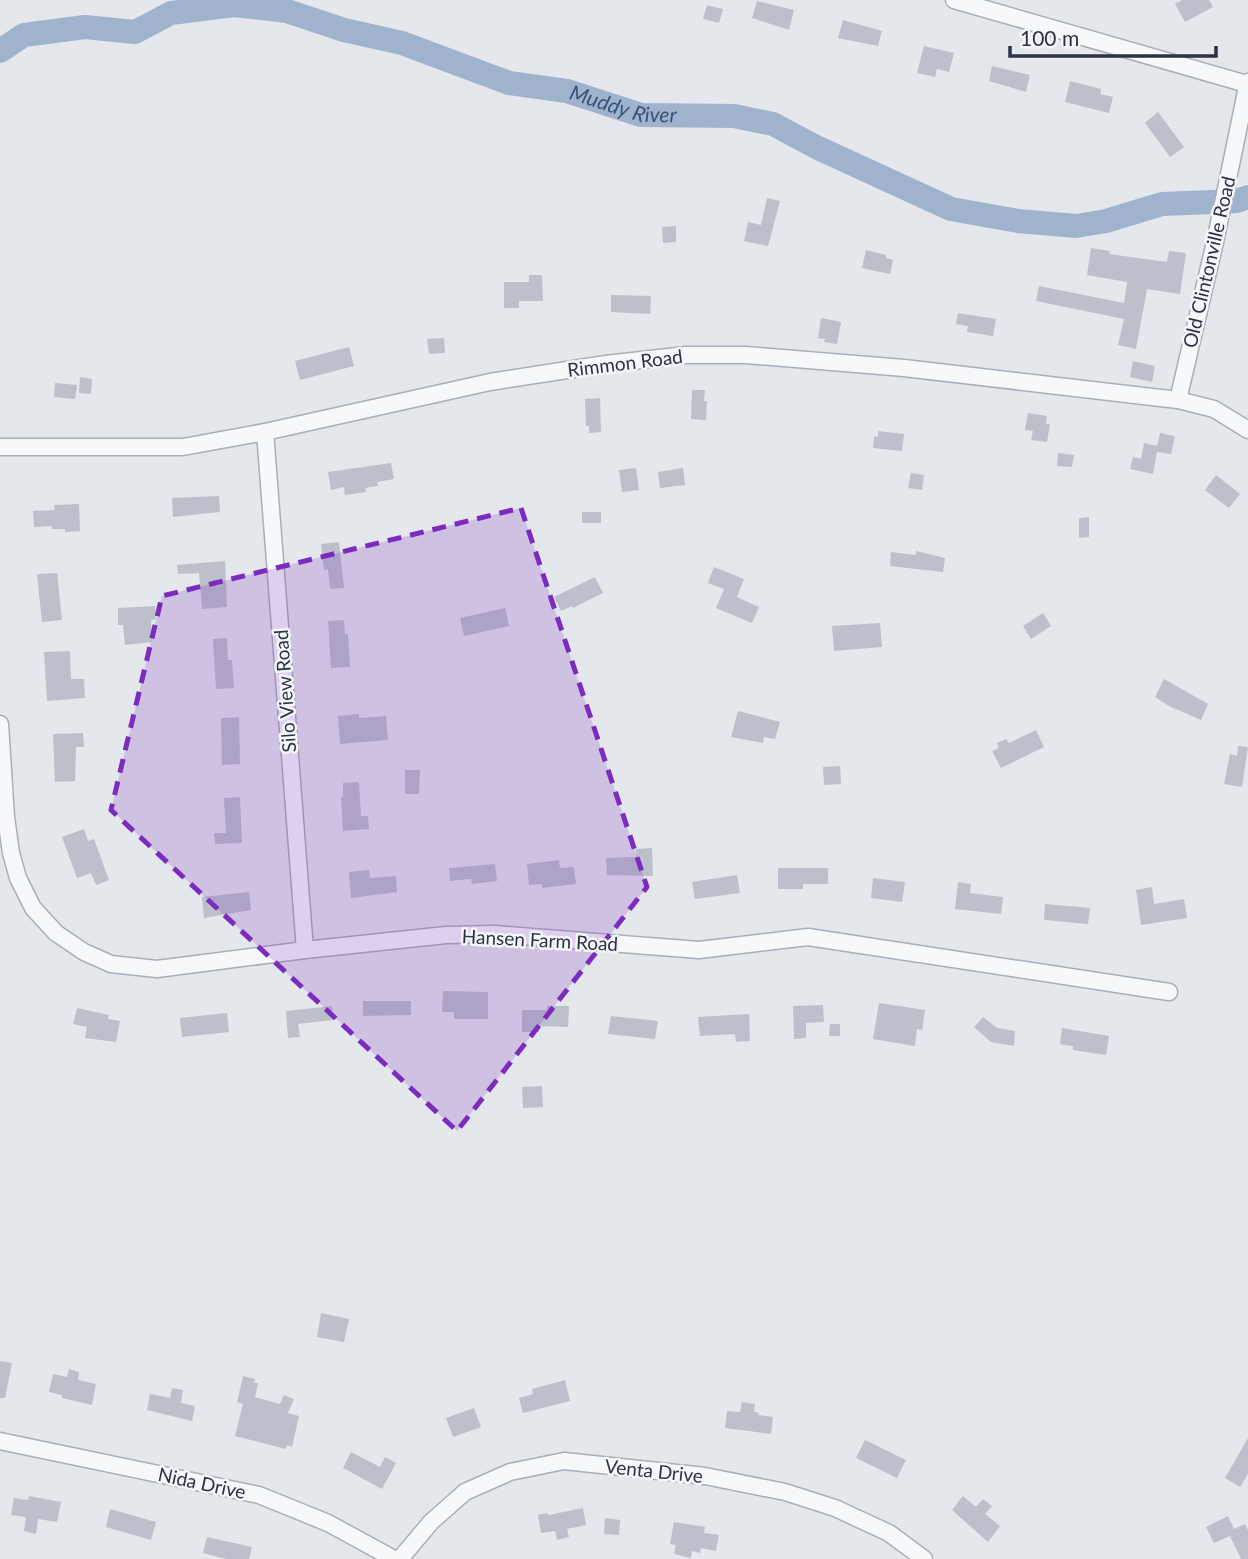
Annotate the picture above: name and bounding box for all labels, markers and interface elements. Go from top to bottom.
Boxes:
scale bar [1010,14,1216,58]
text: 100 m [1020,25,1079,50]
water label: Muddy River [567,79,678,127]
street label: Old Clintonville Road [1178,174,1239,350]
street label: Rimmon Road [566,344,684,381]
street label: Silo View Road [269,629,300,753]
street label: Hansen Farm Road [461,924,619,955]
street label: Venta Drive [604,1454,704,1487]
street label: Nida Drive [156,1462,248,1503]

